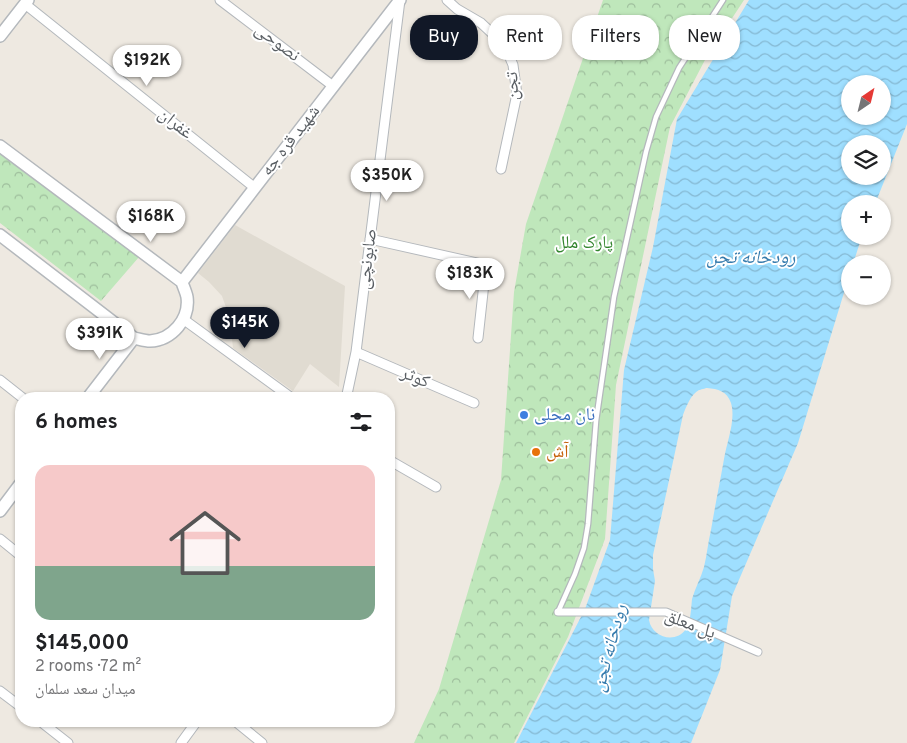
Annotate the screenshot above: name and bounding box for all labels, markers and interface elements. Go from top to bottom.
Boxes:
chip: Buy [410,15,478,60]
chip: Rent [488,15,562,60]
chip: Filters [572,15,659,60]
chip: New [669,15,740,60]
street label: نصوحی [250,18,304,68]
pin: $192K [112,44,182,87]
text: $192K [124,51,171,71]
street label: تجن [501,71,525,101]
north arrow [841,75,891,125]
map controls [841,75,891,305]
street label: شهید قره جه [256,101,326,181]
street label: غفران [153,103,197,145]
button: layers [841,135,891,185]
pin: $350K [352,160,422,202]
text: $350K [362,166,412,186]
button: + [841,195,891,245]
pin: $168K [116,200,186,243]
text: $168K [127,207,175,227]
street label: صابونچی [353,227,383,291]
park label: پارک ملل [555,232,613,255]
water label: رودخانه تجن [706,246,796,270]
button: − [841,255,891,305]
pin: $183K [435,258,505,300]
text: $183K [447,264,493,284]
pin: $145K [210,306,280,349]
text: $145K [221,313,269,333]
pin: $391K [65,318,135,360]
text: $391K [77,324,123,344]
street label: کوثر [396,361,433,395]
place label: نان محلی [534,404,595,427]
icon: filters [347,408,375,436]
text: 6 homes [35,409,118,436]
marker: نان محلی [518,409,530,421]
place label: آش [546,441,569,464]
marker: آش [530,446,542,458]
icon: home [160,498,250,588]
water label: رودخانه تجن [587,602,633,694]
street label: پل معلق [661,605,719,645]
text: $145,000 [35,630,129,657]
text: 2 rooms · 72 m² [35,657,141,677]
text: میدان سعد سلمان [35,680,136,700]

